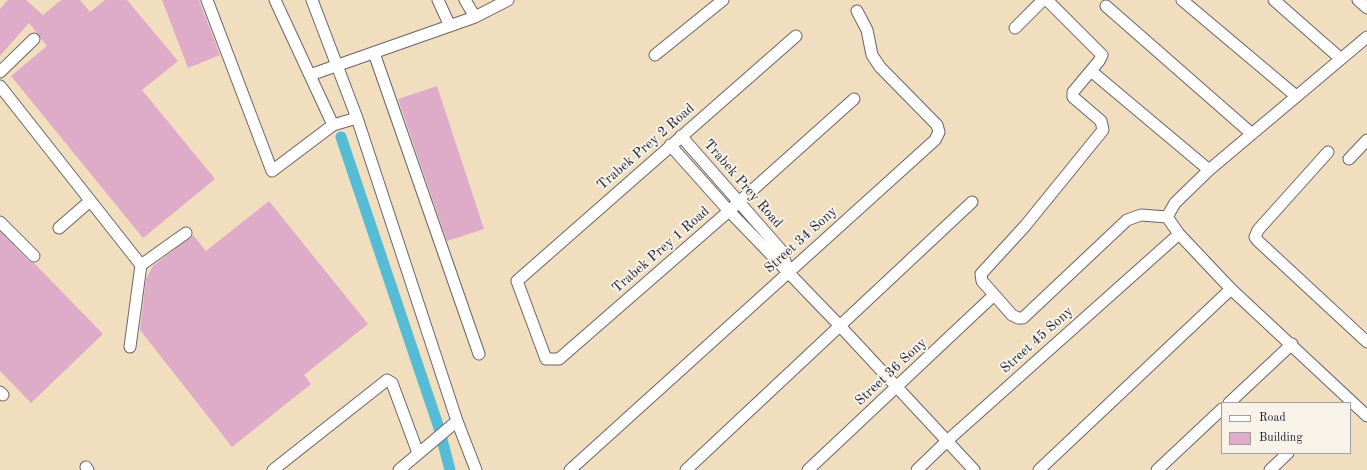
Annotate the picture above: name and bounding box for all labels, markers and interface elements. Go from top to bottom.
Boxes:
street label: Trabek Prey 2 Road [594,100,698,194]
street label: Trabek Prey Road [700,136,786,232]
street label: Trabek Prey 1 Road [609,203,713,297]
street label: Street 34 Sony [761,203,841,277]
street label: Street 45 Sony [997,303,1077,377]
street label: Street 36 Sony [852,335,930,409]
legend [1221,402,1351,454]
text: Road [1259,412,1286,424]
text: Building [1259,432,1303,444]

